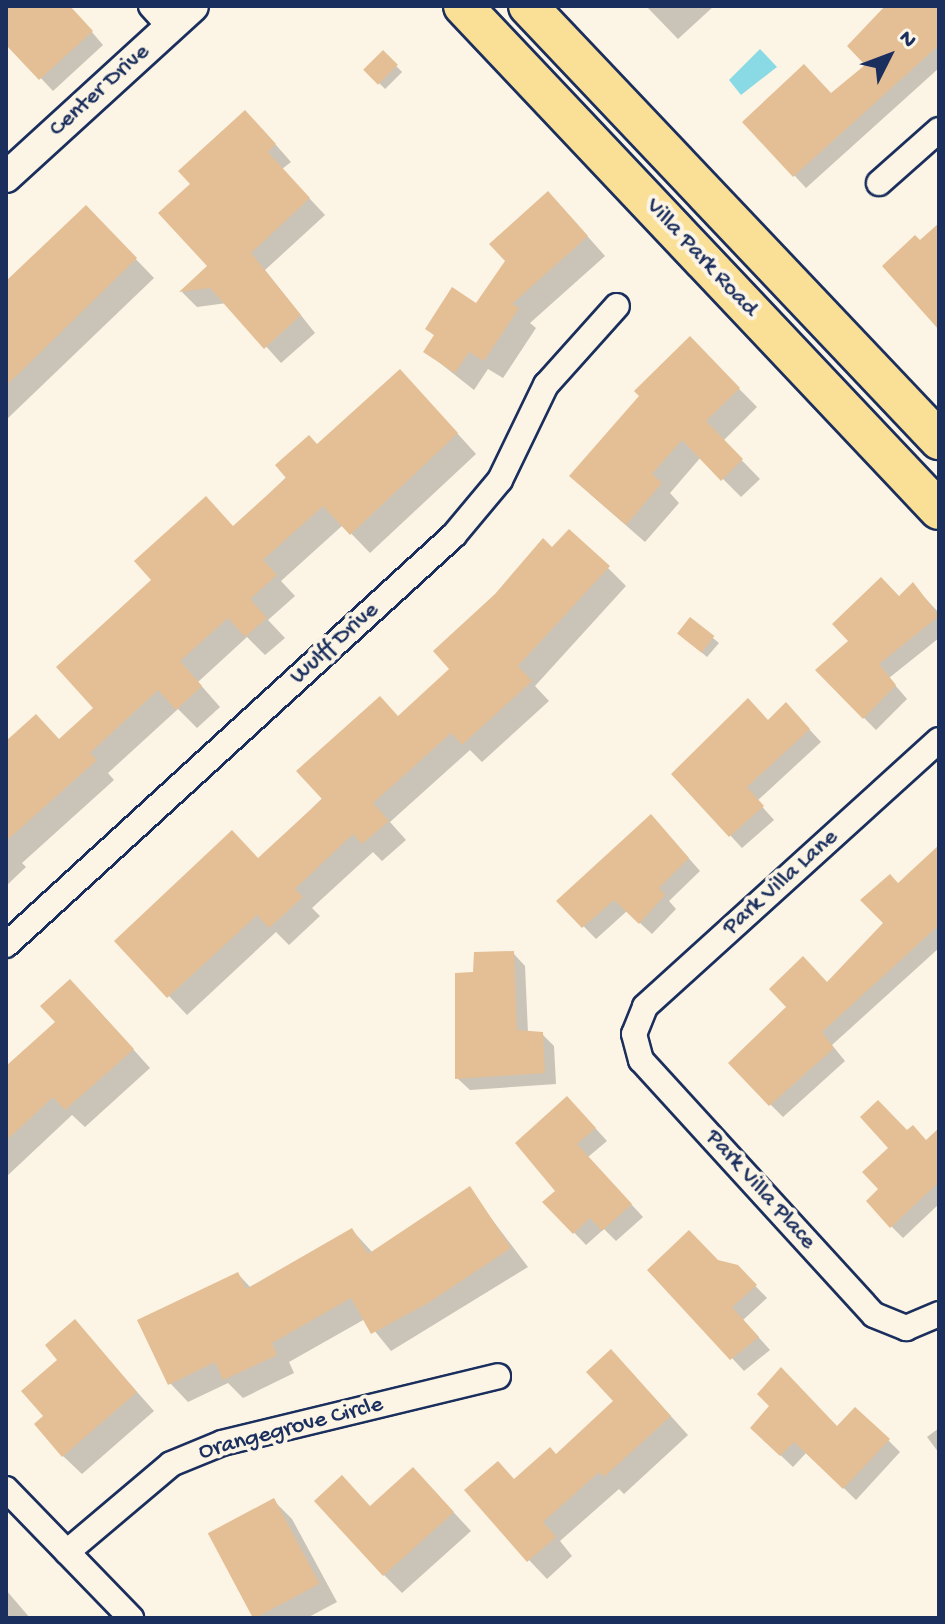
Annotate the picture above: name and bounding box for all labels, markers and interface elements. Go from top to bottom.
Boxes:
north arrow [849,16,929,96]
text: N [892,26,921,54]
street label: Center Drive [44,38,156,144]
street label: Villa Park Road [639,193,763,323]
street label: Wulff Drive [285,597,385,691]
street label: Park Villa Lane [717,824,845,942]
street label: Park Villa Place [698,1124,822,1256]
street label: Orangegrove Circle [196,1391,386,1467]

